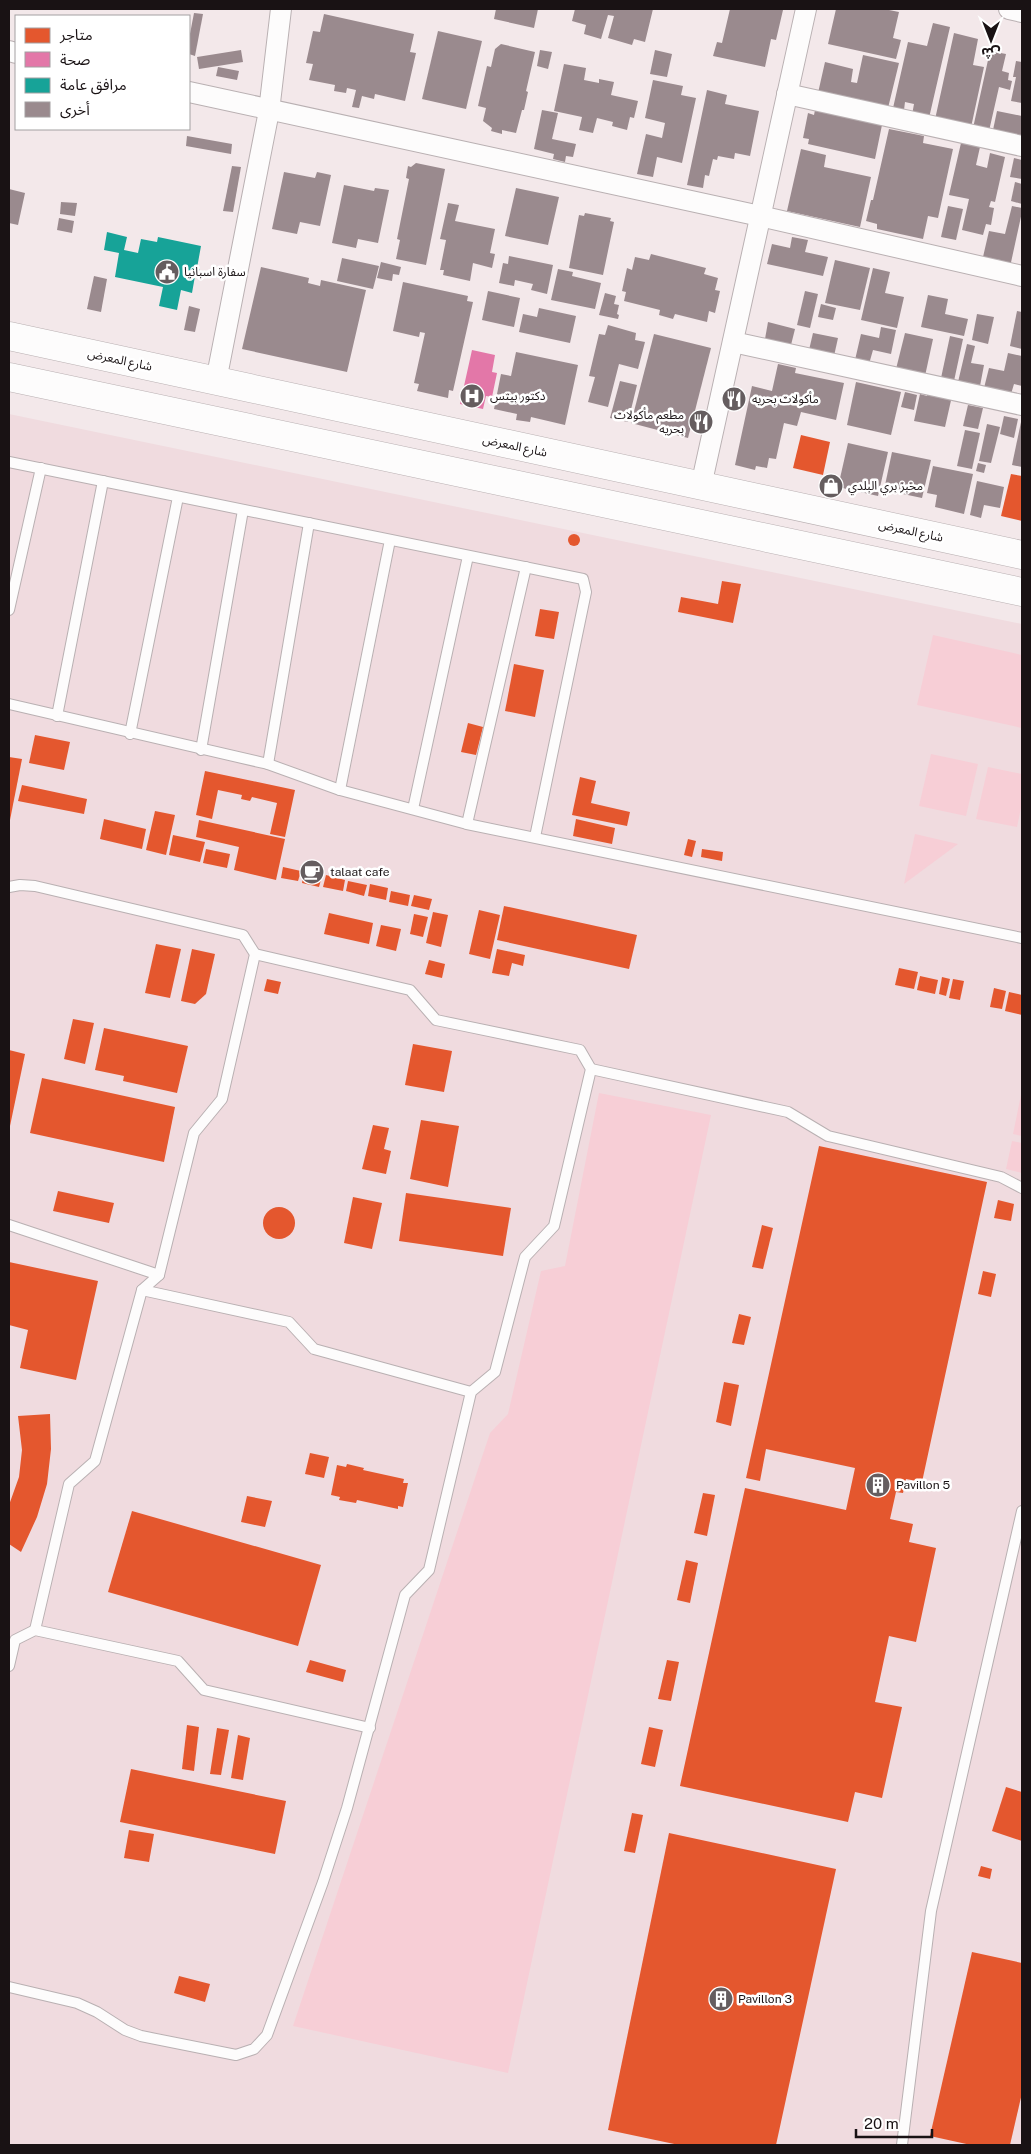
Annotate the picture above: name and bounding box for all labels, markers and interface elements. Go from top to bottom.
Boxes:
legend [15,15,190,130]
north arrow [966,15,1016,65]
text: متاجر [59,26,93,44]
text: ش [981,45,1001,61]
text: صحة [60,51,90,68]
text: مرافق عامة [60,76,127,95]
text: أخرى [60,101,90,119]
public building icon: سفارة اسبانيا [154,259,180,285]
place label: سفارة اسبانيا [184,265,246,279]
street label: شارع المعرض [86,346,154,376]
hospital icon: دكتور بيتس [459,383,485,409]
restaurant icon: مأكولات بحريه [721,386,747,412]
place label: دكتور بيتس [490,389,546,403]
place label: مأكولات بحريه [752,391,819,406]
place label: مطعم مأكولات بحريه [614,407,684,436]
restaurant icon: مطعم مأكولات بحريه [688,409,714,435]
street label: شارع المعرض [481,432,549,462]
shop icon: مخبز بري البلدي [818,473,844,499]
place label: مخبز بري البلدي [848,479,923,496]
street label: شارع المعرض [877,517,945,547]
cafe icon: talaat cafe [299,859,325,885]
place label: talaat cafe [330,865,390,879]
building icon: Pavillon 5 [865,1472,891,1498]
place label: Pavillon 5 [896,1478,950,1492]
building icon: Pavillon 3 [708,1986,734,2012]
place label: Pavillon 3 [738,1992,792,2006]
scale bar [856,2106,932,2138]
text: 20 m [864,2115,899,2132]

